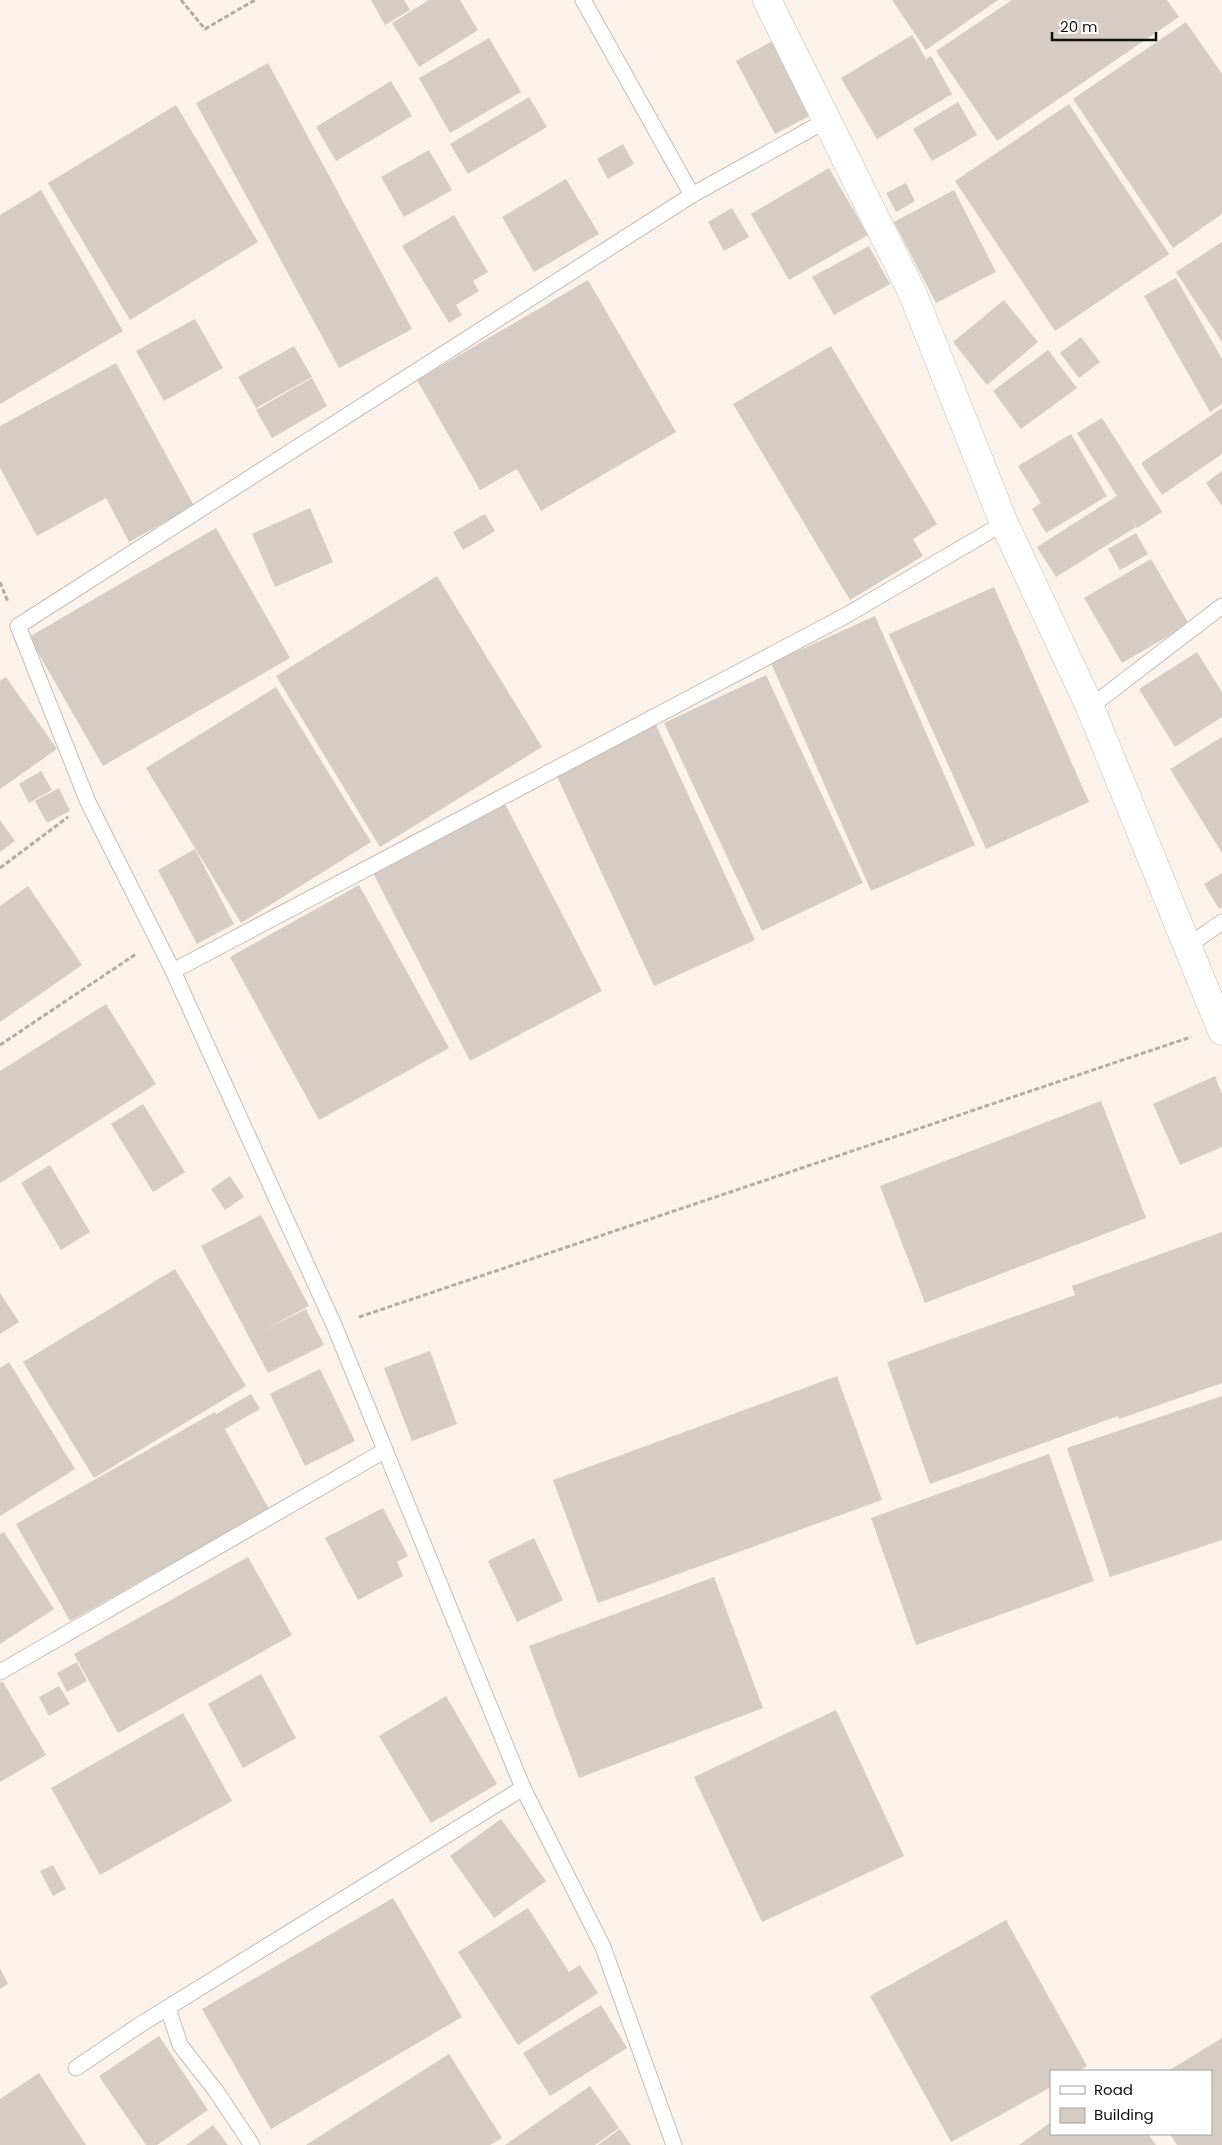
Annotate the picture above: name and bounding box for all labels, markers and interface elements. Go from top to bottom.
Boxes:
scale bar [1052,10,1156,42]
text: 20 m [1060,16,1098,37]
legend [1050,2070,1212,2135]
text: Road [1094,2079,1133,2100]
text: Building [1094,2104,1154,2125]

